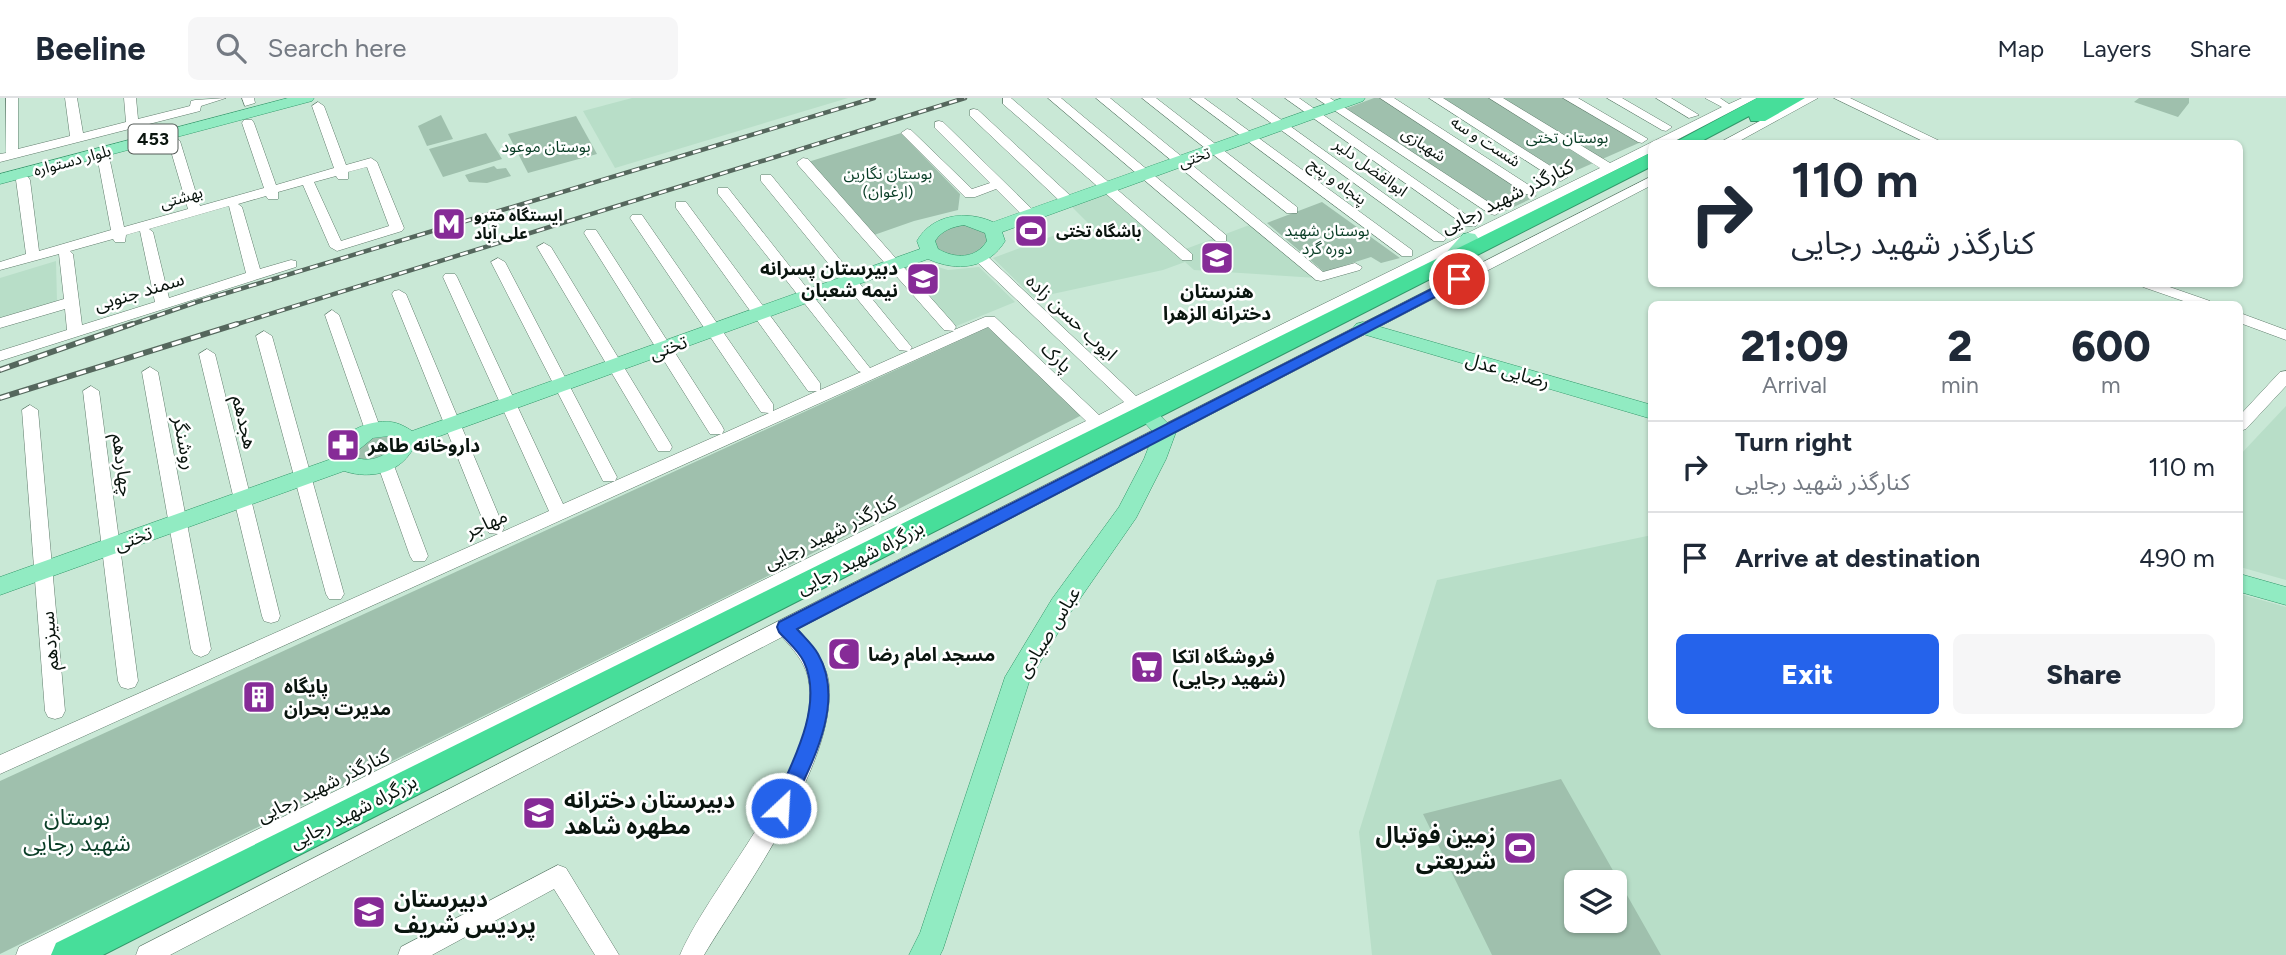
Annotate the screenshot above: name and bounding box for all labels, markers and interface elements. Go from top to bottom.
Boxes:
search box [188,17,678,80]
text: Beeline [35,29,146,68]
icon: search [212,29,250,67]
text: Search here [268,32,406,64]
text: Map [1997,34,2044,63]
text: Layers [2082,34,2151,63]
text: Share [2189,34,2251,63]
street label: شست و سه [1447,112,1524,171]
street label: شهبازی [1398,123,1449,166]
road number: 453 [128,124,178,154]
park label: بوستان تختی [1526,128,1608,147]
street label: ابوالفضل دلیر [1329,134,1411,201]
park label: بوستان موعود [501,137,591,156]
street label: بلوار دستواره [31,141,113,180]
street label: تختی [1176,143,1213,172]
text: 110 m [1791,150,1919,209]
street label: پنجاه و پنج [1303,154,1371,211]
street label: کنارگذر شهید رجایی [1437,154,1578,239]
park label: بوستان نگارین (ارغوان) [844,164,932,201]
icon: right [1676,168,1767,259]
street label: بهشتی [157,182,205,213]
metro station icon: ایستگاه مترو علی آباد [430,205,468,243]
place label: ایستگاه مترو علی آباد [474,206,563,243]
sports icon: باشگاه تختی [1012,212,1050,250]
park label: بوستان شهید دوره گرد [1284,221,1370,258]
place label: باشگاه تختی [1056,222,1141,241]
text: کنارگذر شهید رجایی [1791,224,2035,262]
school or university icon: هنرستان دخترانه الزهرا [1198,239,1236,277]
pin [1429,249,1489,309]
place label: دبیرستان پسرانه نیمه شعبان [760,257,898,302]
school or university icon: دبیرستان پسرانه نیمه شعبان [904,260,942,298]
icon: arrive [1440,260,1478,298]
street label: سمند جنوبی [91,267,187,316]
street label: ایوب حسن زاده [1021,269,1122,365]
place label: هنرستان دخترانه الزهرا [1163,280,1271,325]
text: 21:09 [1740,321,1849,372]
text: 2 [1948,321,1972,372]
text: 600 [2071,321,2151,372]
street label: تختی [646,330,690,365]
street label: پارک [1036,337,1077,378]
street label: رضایی عدل [1463,348,1553,393]
text: Arrival [1762,371,1827,399]
text: min [1941,371,1979,399]
text: m [2101,371,2121,399]
street label: هجدهم [224,393,262,452]
street label: روشنگر [168,413,201,472]
pharmacy icon: داروخانه طاهر [324,426,362,464]
text: Turn right [1735,426,1852,458]
street label: چهاردهم [104,432,138,498]
place label: داروخانه طاهر [367,434,480,457]
icon: right [1676,448,1714,486]
text: 110 m [2148,451,2215,483]
text: کنارگذر شهید رجایی [1735,468,1910,496]
street label: کنارگذر شهید رجایی [760,490,901,575]
street label: مهاجر [461,504,511,543]
street label: بزرگراه شهید رجایی [793,515,928,599]
street label: تختی [111,521,155,556]
icon: arrive [1676,539,1714,577]
text: Arrive at destination [1735,542,1980,574]
text: 490 m [2139,542,2215,574]
street label: عباس صیادی [1012,583,1085,682]
street label: سیزدهم [35,610,67,672]
button: Exit [1676,634,1939,714]
button: Share [1953,634,2215,714]
mosque icon: مسجد امام رضا [825,635,863,673]
place label: مسجد امام رضا [868,643,995,669]
place label: فروشگاه اتکا (شهید رجایی) [1172,645,1286,690]
supermarket icon: فروشگاه اتکا (شهید رجایی) [1128,648,1166,686]
place label: پایگاه مدیرت بحران [284,675,391,720]
building icon: پایگاه مدیرت بحران [240,678,278,716]
street label: کنارگذر شهید رجایی [253,743,394,828]
street label: بزرگراه شهید رجایی [286,769,421,853]
position arrow [744,771,818,845]
place label: دبیرستان دخترانه مطهره شاهد [564,786,735,840]
school or university icon: دبیرستان دخترانه مطهره شاهد [520,794,558,832]
park label: بوستان شهید رجایی [23,803,131,857]
place label: زمین فوتبال شریعتی [1376,821,1496,875]
sports icon: زمین فوتبال شریعتی [1501,829,1539,867]
map controls [1564,870,1627,933]
button: layers [1564,870,1627,933]
place label: دبیرستان پردیس شریف [394,885,536,941]
school or university icon: دبیرستان پردیس شریف [350,893,388,931]

